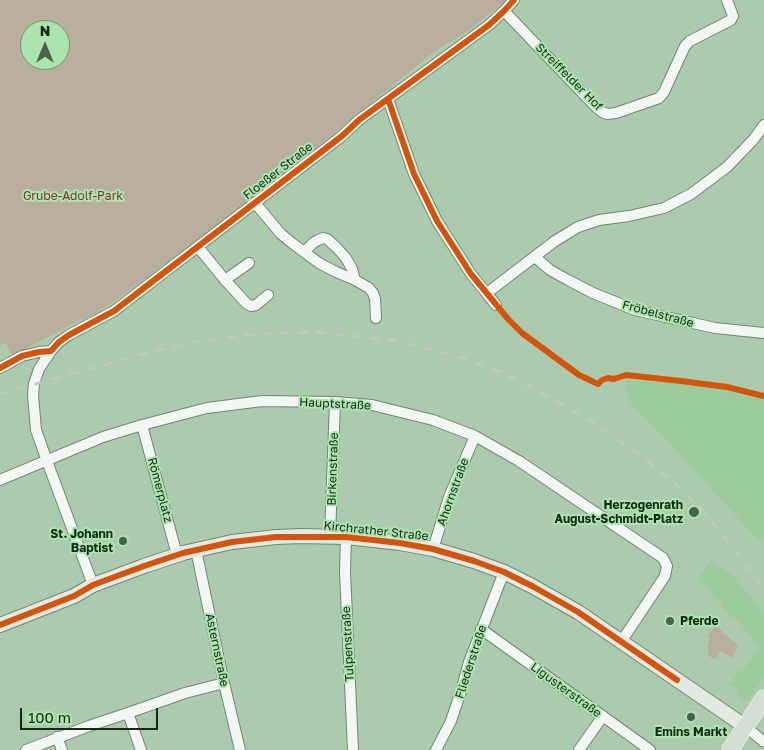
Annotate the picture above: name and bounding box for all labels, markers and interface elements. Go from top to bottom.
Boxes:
north arrow [20,20,70,70]
text: N [40,22,50,39]
street label: Streiffelder Hof [532,40,606,114]
street label: Floeßer Straße [240,139,316,203]
park label: Grube-Adolf-Park [23,189,123,203]
street label: Fröbelstraße [621,298,695,330]
street label: Hauptstraße [299,395,371,413]
street label: Birkenstraße [325,432,341,506]
street label: Römerplatz [144,456,176,524]
street label: Ahornstraße [434,456,472,528]
place label: Herzogenrath August-Schmidt-Platz [555,498,683,526]
marker: Herzogenrath August-Schmidt-Platz [687,505,701,519]
street label: Kirchrather Straße [323,518,429,544]
place label: St. Johann Baptist [50,527,113,555]
marker: St. Johann Baptist [117,535,129,547]
street label: Tulpenstraße [339,606,357,682]
street label: Asternstraße [202,612,232,688]
place label: Pferde [680,614,719,628]
marker: Pferde [664,615,676,627]
street label: Fliederstraße [452,623,490,701]
street label: Ligusterstraße [528,660,604,720]
scale bar [22,698,160,730]
text: 100 m [28,708,71,726]
marker: Emins Markt [685,711,697,723]
place label: Emins Markt [655,725,727,739]

